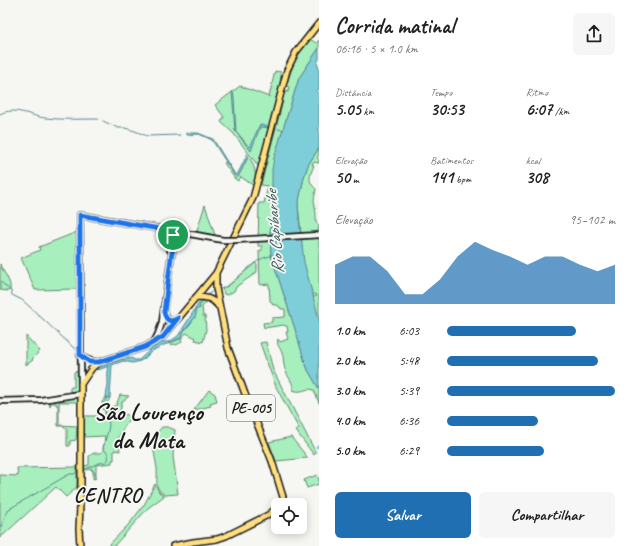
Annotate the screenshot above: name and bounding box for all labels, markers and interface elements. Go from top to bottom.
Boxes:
text: Corrida matinal [335,12,454,40]
button: share [573,13,615,55]
text: 06:16 · 5 × 1.0 km [335,41,418,57]
text: Distância [335,85,371,99]
text: Tempo [430,85,452,99]
text: Ritmo [526,85,548,99]
text: 5.05 [335,99,361,120]
text: 30:53 [430,99,464,120]
text: 6:07 [526,99,552,120]
text: km [361,104,374,118]
text: /km [552,104,569,118]
text: Elevação [335,153,367,167]
text: Batimentos [430,153,473,167]
text: kcal [526,153,540,167]
text: 50 [335,167,350,188]
text: 141 [430,167,453,188]
text: 308 [526,167,549,188]
text: m [350,172,359,186]
text: bpm [453,172,471,186]
water label: Rio Capibaribe [260,187,289,275]
text: Elevação [335,212,373,228]
text: 95–102 m [570,212,615,228]
pin [156,218,190,252]
icon: arrive [162,224,184,246]
text: 1.0 km [335,323,365,339]
text: 6:03 [399,323,419,339]
text: 2.0 km [335,353,365,369]
text: 5:48 [399,353,419,369]
text: 3.0 km [335,383,365,399]
text: 5:39 [399,383,419,399]
road number: PE-005 [227,395,275,421]
district label: São Lourenço da Mata [93,397,205,455]
text: 4.0 km [335,413,365,429]
text: 6:36 [399,413,419,429]
text: 5.0 km [335,443,365,459]
text: 6:29 [399,443,419,459]
district label: CENTRO [74,483,144,508]
button: Salvar [335,492,471,538]
button: Compartilhar [479,492,615,538]
map controls [271,498,307,534]
button: locate [271,498,307,534]

